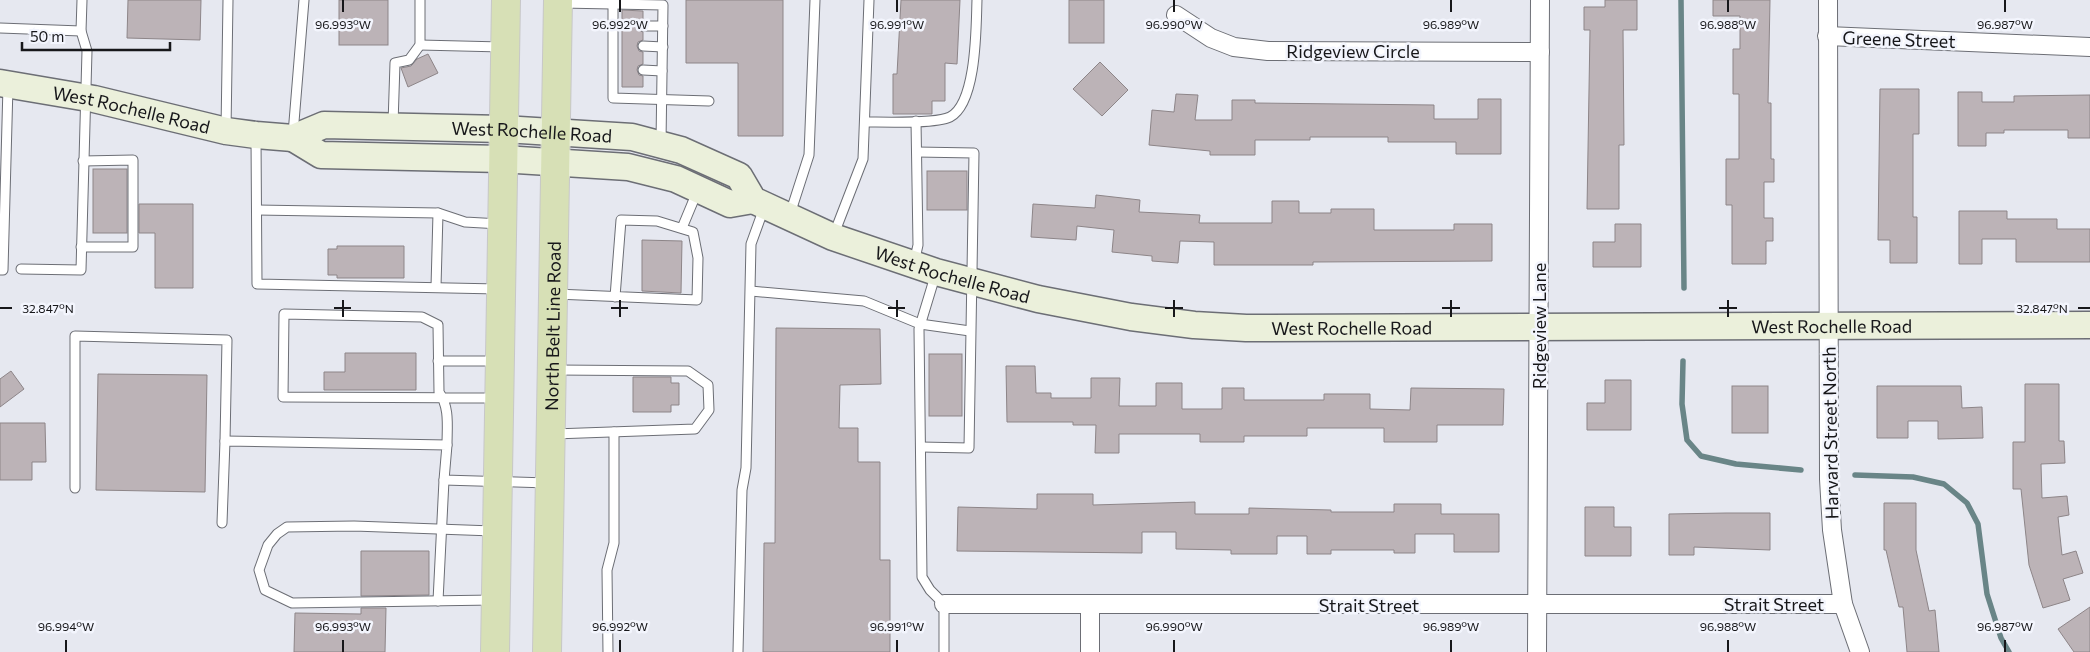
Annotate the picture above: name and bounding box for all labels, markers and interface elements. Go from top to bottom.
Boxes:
text: 96.993°W [315,17,371,31]
text: 96.992°W [592,17,648,31]
text: 96.991°W [870,17,924,31]
text: 96.990°W [1145,17,1203,31]
text: 96.989°W [1423,17,1479,31]
text: 96.988°W [1700,17,1756,31]
text: 96.987°W [1977,17,2033,31]
scale bar [22,20,170,52]
street label: Greene Street [1842,26,1956,52]
text: 50 m [30,27,64,45]
street label: Ridgeview Circle [1286,40,1420,62]
street label: West Rochelle Road [51,81,212,138]
street label: West Rochelle Road [451,117,613,147]
street label: North Belt Line Road [540,241,565,411]
street label: West Rochelle Road [872,241,1033,307]
street label: Ridgeview Lane [1528,263,1550,389]
text: 32.847°N [22,301,74,315]
text: 32.847°N [2016,301,2068,315]
street label: West Rochelle Road [1751,315,1912,337]
street label: West Rochelle Road [1271,316,1432,339]
street label: Harvard Street North [1817,346,1843,520]
street label: Strait Street [1724,593,1824,615]
street label: Strait Street [1319,594,1419,616]
text: 96.994°W [38,619,94,633]
text: 96.993°W [315,619,371,633]
text: 96.992°W [592,619,648,633]
text: 96.991°W [870,619,924,633]
text: 96.990°W [1145,619,1203,633]
text: 96.989°W [1423,619,1479,633]
text: 96.988°W [1700,619,1756,633]
text: 96.987°W [1977,619,2033,633]

